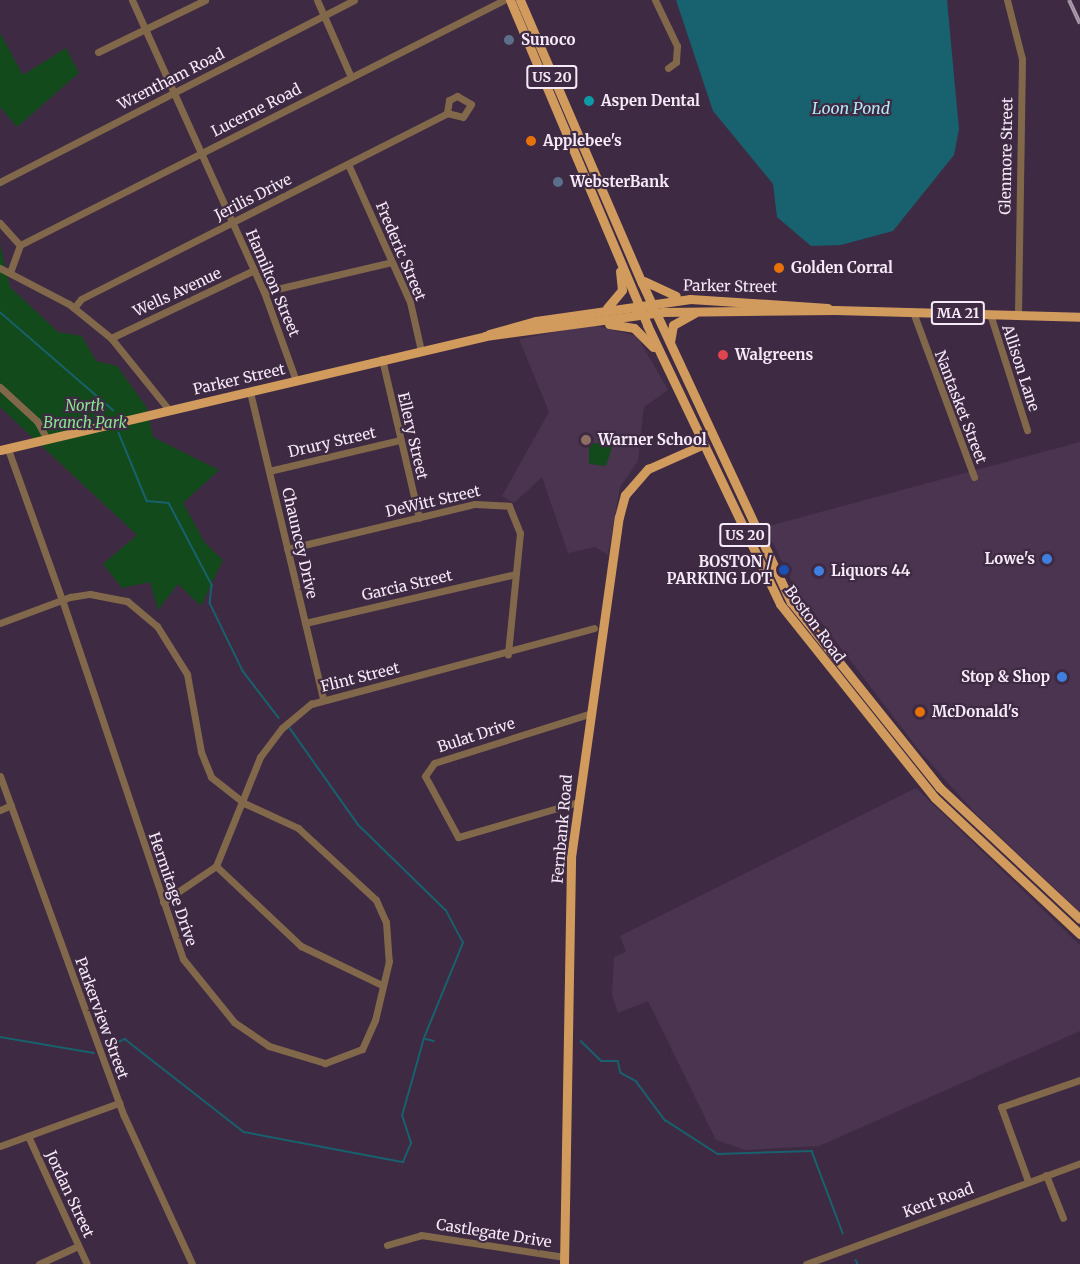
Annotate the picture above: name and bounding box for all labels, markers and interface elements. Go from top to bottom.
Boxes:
place label: Sunoco [521,31,575,49]
marker: Sunoco [502,33,516,47]
street label: Wrentham Road [115,44,227,114]
road number: US 20 [525,66,579,88]
street label: Lucerne Road [208,80,304,140]
place label: Aspen Dental [601,92,700,110]
marker: Aspen Dental [582,94,596,108]
street label: Glenmore Street [996,97,1016,215]
water label: Loon Pond [812,98,890,118]
place label: Applebee's [543,132,622,150]
marker: Applebee's [524,134,538,148]
street label: Jerilis Drive [212,170,294,224]
place label: WebsterBank [570,173,669,191]
marker: WebsterBank [551,175,565,189]
street label: Frederic Street [372,199,430,303]
street label: Hamilton Street [242,227,304,339]
place label: Golden Corral [791,259,893,277]
marker: Golden Corral [772,261,786,275]
street label: Wells Avenue [130,264,224,320]
street label: Parker Street [683,276,777,296]
road number: MA 21 [930,302,986,324]
street label: Allison Lane [999,322,1043,414]
place label: Walgreens [735,346,813,364]
marker: Walgreens [716,348,730,362]
street label: Nantasket Street [931,348,991,466]
street label: Parker Street [191,360,287,398]
street label: Ellery Street [394,391,432,481]
park label: North Branch Park [43,396,127,431]
street label: Drury Street [286,423,378,461]
place label: Warner School [598,431,707,449]
marker: Warner School [579,433,593,447]
street label: DeWitt Street [384,481,482,521]
street label: Chauncey Drive [278,486,322,600]
road number: US 20 [718,524,772,546]
place label: Lowe's [985,550,1035,568]
place label: BOSTON / PARKING LOT [667,552,772,587]
marker: Lowe's [1040,552,1054,566]
place label: Liquors 44 [831,562,910,580]
marker: BOSTON / PARKING LOT [777,563,791,577]
marker: Liquors 44 [812,564,826,578]
street label: Garcia Street [360,566,454,604]
street label: Boston Road [781,582,849,666]
street label: Flint Street [319,659,401,695]
place label: Stop & Shop [961,668,1050,686]
marker: Stop & Shop [1055,670,1069,684]
place label: McDonald's [932,703,1019,721]
marker: McDonald's [913,705,927,719]
street label: Bulat Drive [435,714,517,756]
street label: Fernbank Road [548,774,576,884]
street label: Hermitage Drive [145,830,201,948]
street label: Parkerview Street [72,955,132,1081]
street label: Jordan Street [42,1148,98,1240]
street label: Kent Road [900,1179,976,1221]
street label: Castlegate Drive [435,1215,553,1251]

